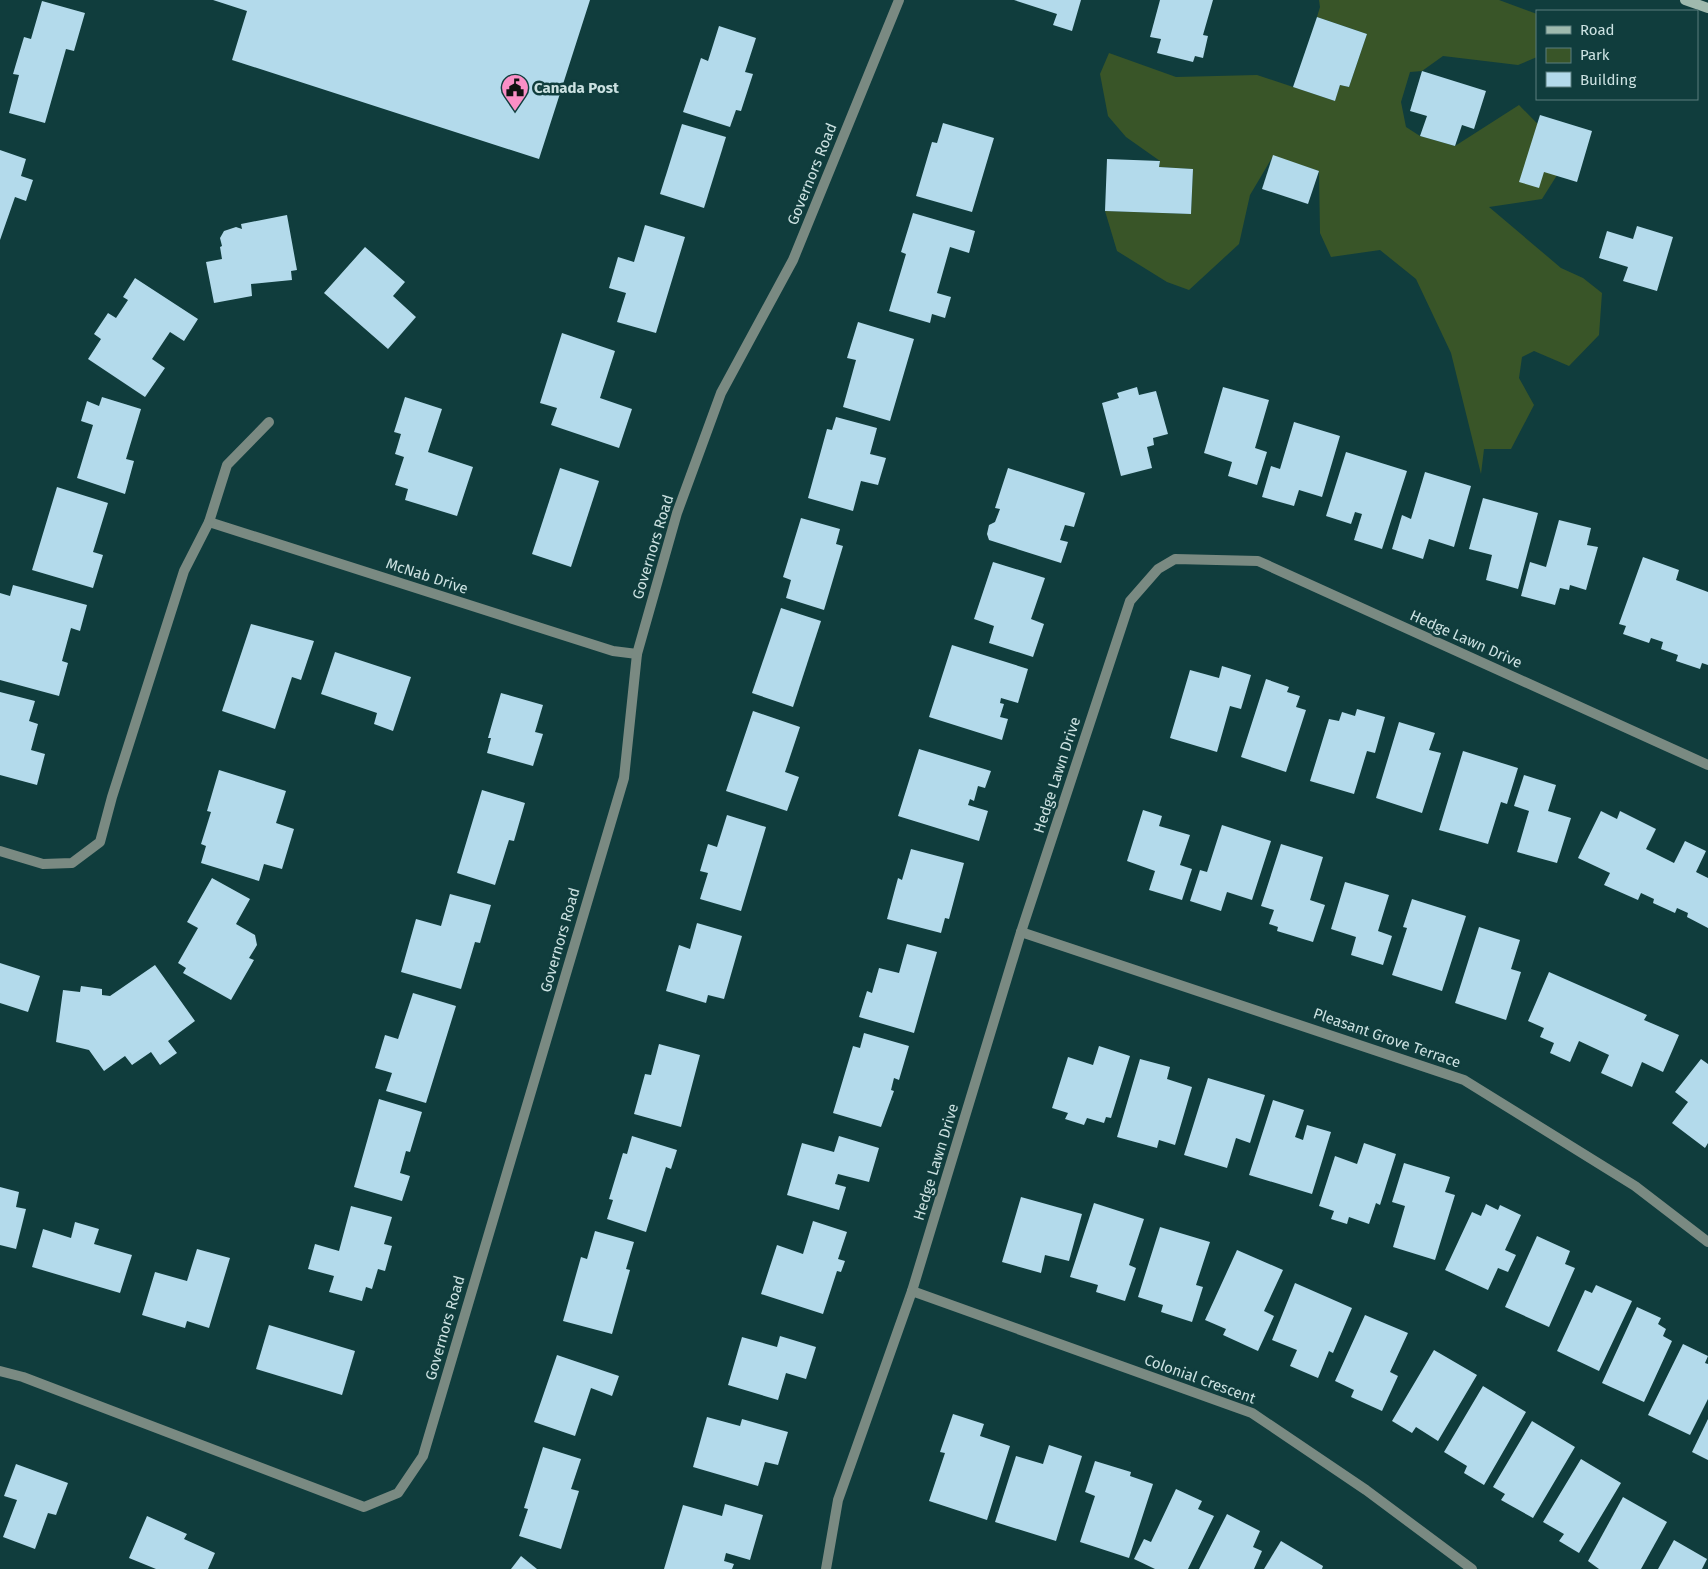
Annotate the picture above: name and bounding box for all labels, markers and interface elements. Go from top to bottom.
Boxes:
legend [1536,10,1698,100]
text: Road [1580,21,1615,39]
text: Park [1580,46,1610,64]
text: Building [1580,71,1636,89]
public building icon: Canada Post [500,73,530,112]
place label: Canada Post [534,79,619,97]
street label: Governors Road [783,120,841,228]
street label: Governors Road [629,493,677,601]
street label: McNab Drive [384,554,470,598]
street label: Hedge Lawn Drive [1407,606,1525,672]
street label: Hedge Lawn Drive [1030,715,1084,835]
street label: Governors Road [536,886,584,994]
street label: Pleasant Grove Terrace [1311,1004,1463,1072]
street label: Hedge Lawn Drive [910,1101,962,1223]
street label: Governors Road [421,1274,469,1382]
street label: Colonial Crescent [1142,1350,1259,1408]

